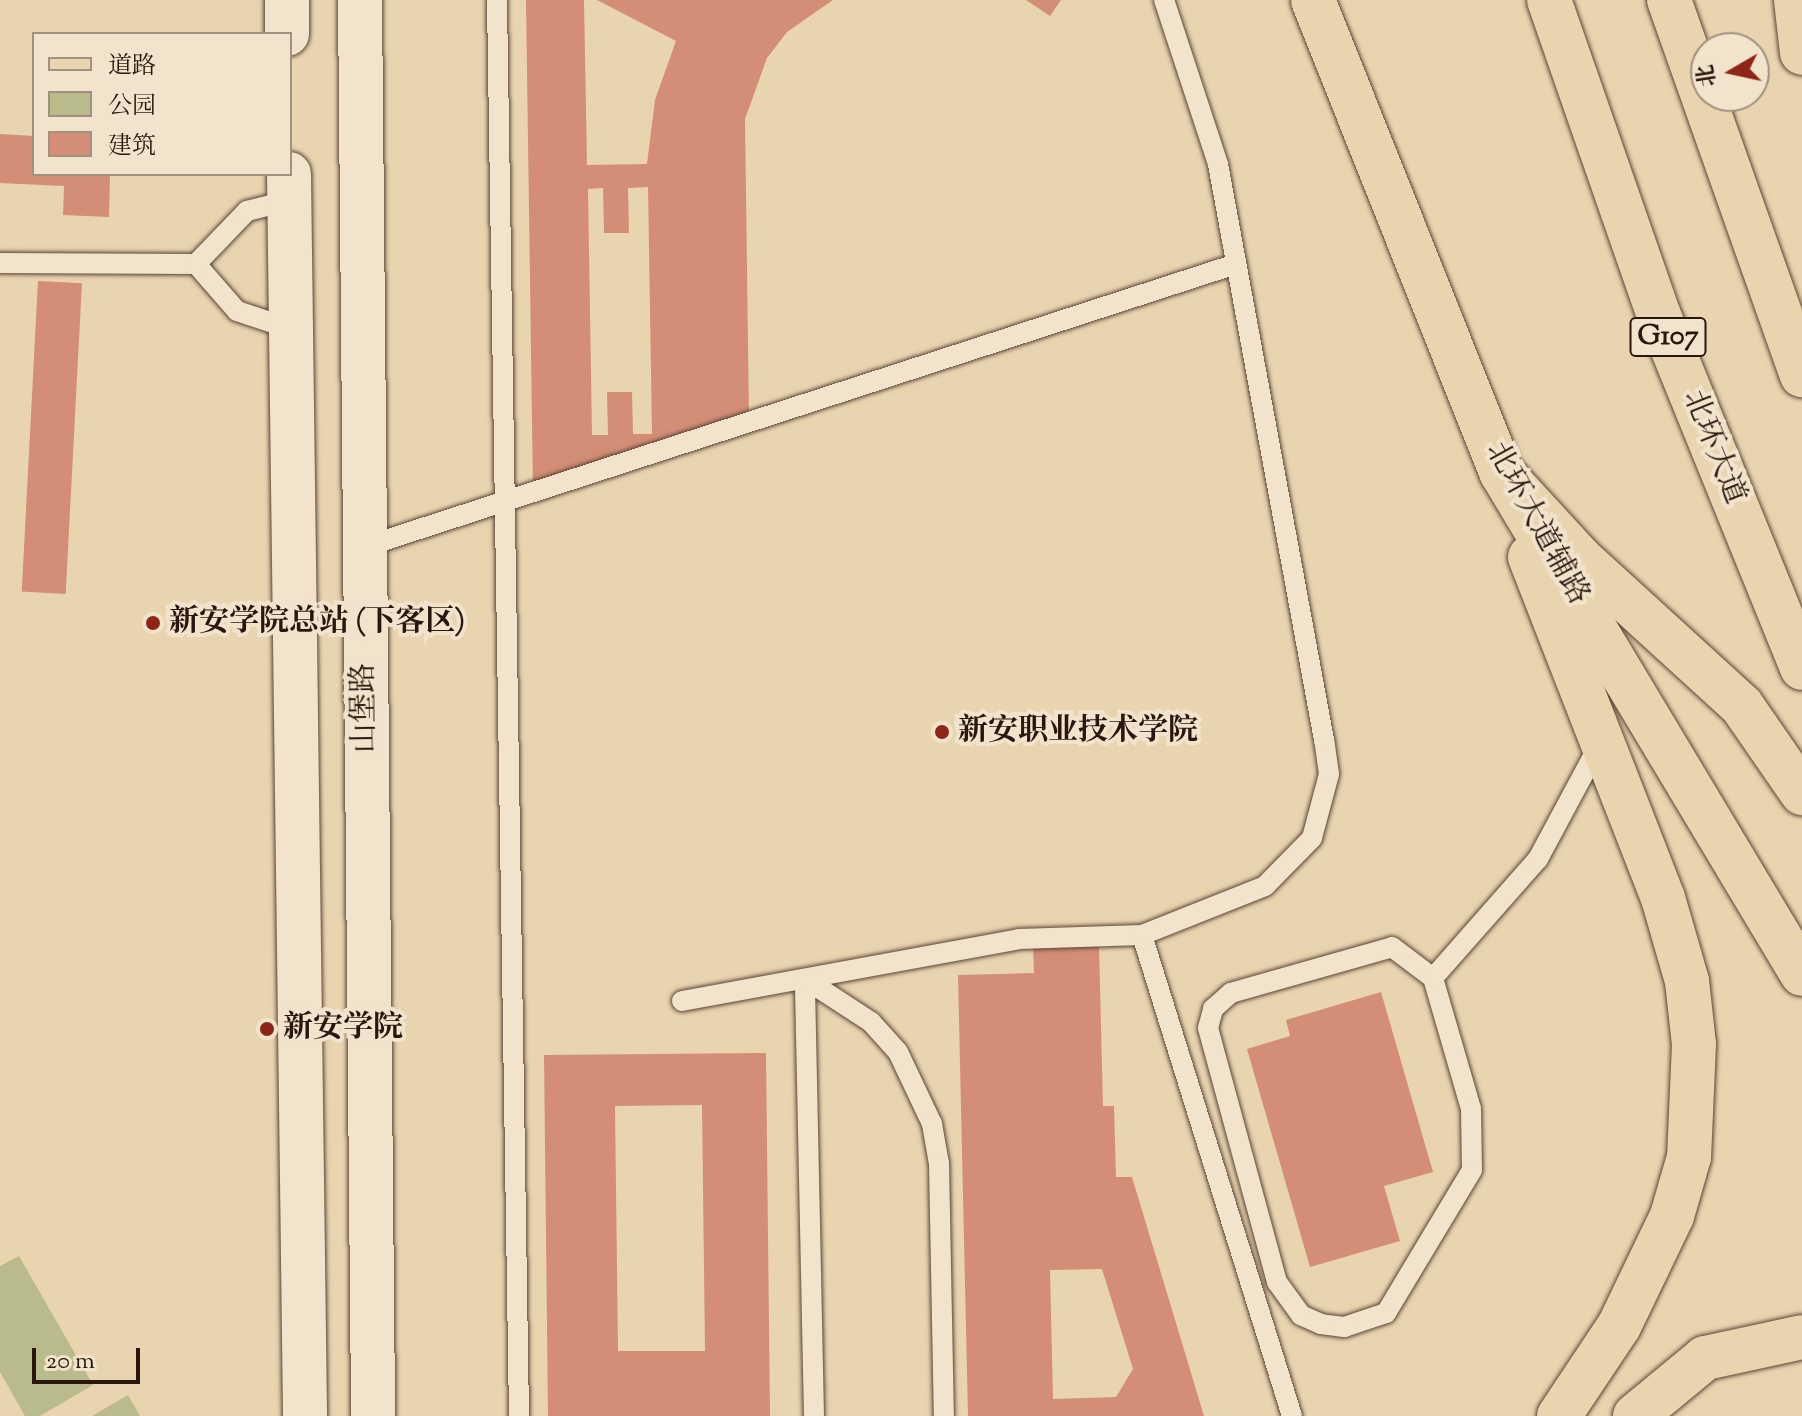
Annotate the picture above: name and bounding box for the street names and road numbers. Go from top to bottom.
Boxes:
road number: G107 [1628,313,1708,361]
street label: 北环大道 [1674,386,1752,510]
street label: 北环大道辅路 [1477,437,1595,611]
street label: 山堡路 [347,663,385,753]

